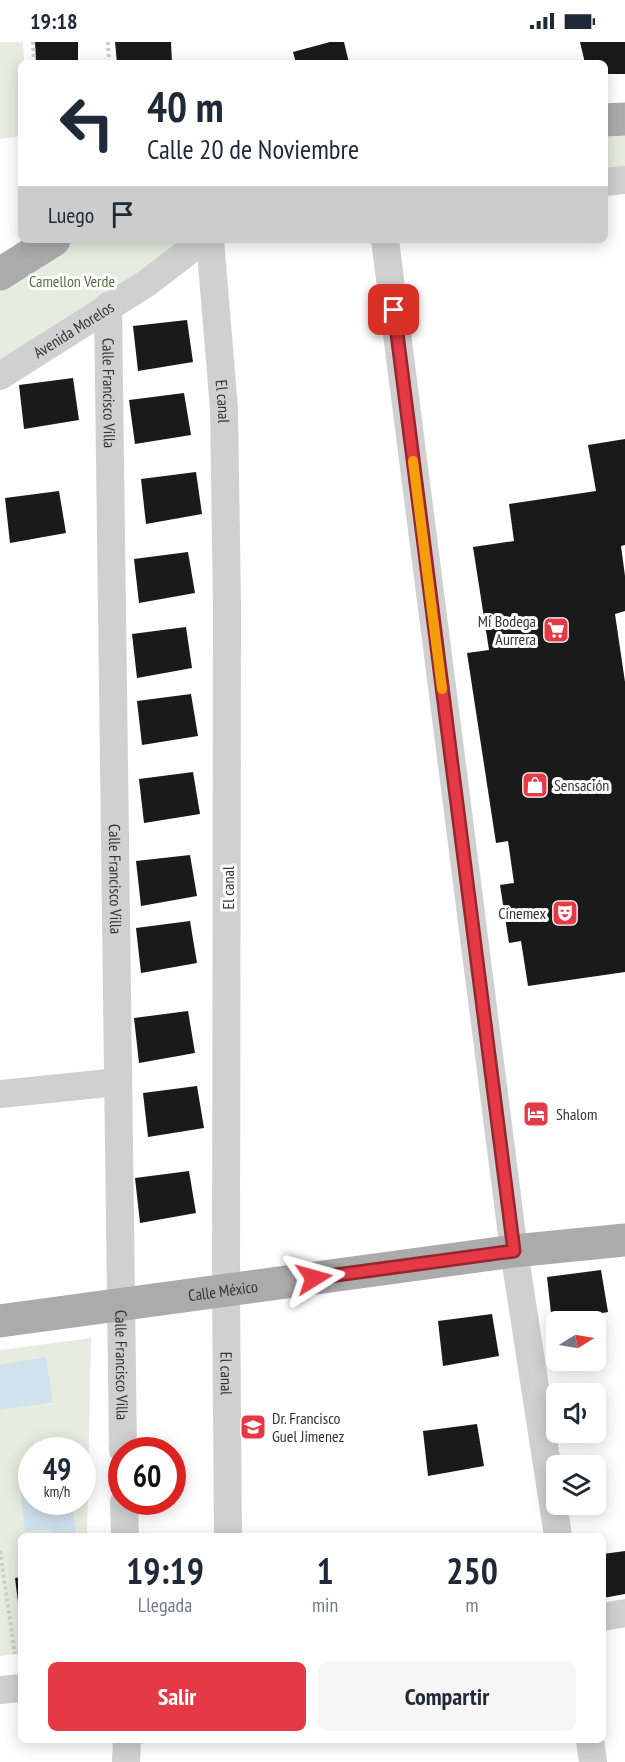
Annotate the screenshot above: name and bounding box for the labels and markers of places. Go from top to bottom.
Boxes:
pin [368,284,419,335]
place label: Mi Bodega Aurrera [478,611,536,649]
supermarket icon: Mi Bodega Aurrera [541,615,571,645]
shop icon: Sensación [520,770,550,800]
place label: Sensación [554,775,609,795]
theatre icon: Cinemex [550,898,580,928]
place label: Cinemex [498,903,546,923]
hotel icon: Shalom [521,1099,551,1129]
place label: Shalom [556,1104,597,1124]
place label: Dr. Francisco Guel Jimenez [272,1408,344,1446]
school or university icon: Dr. Francisco Guel Jimenez [238,1412,268,1442]

